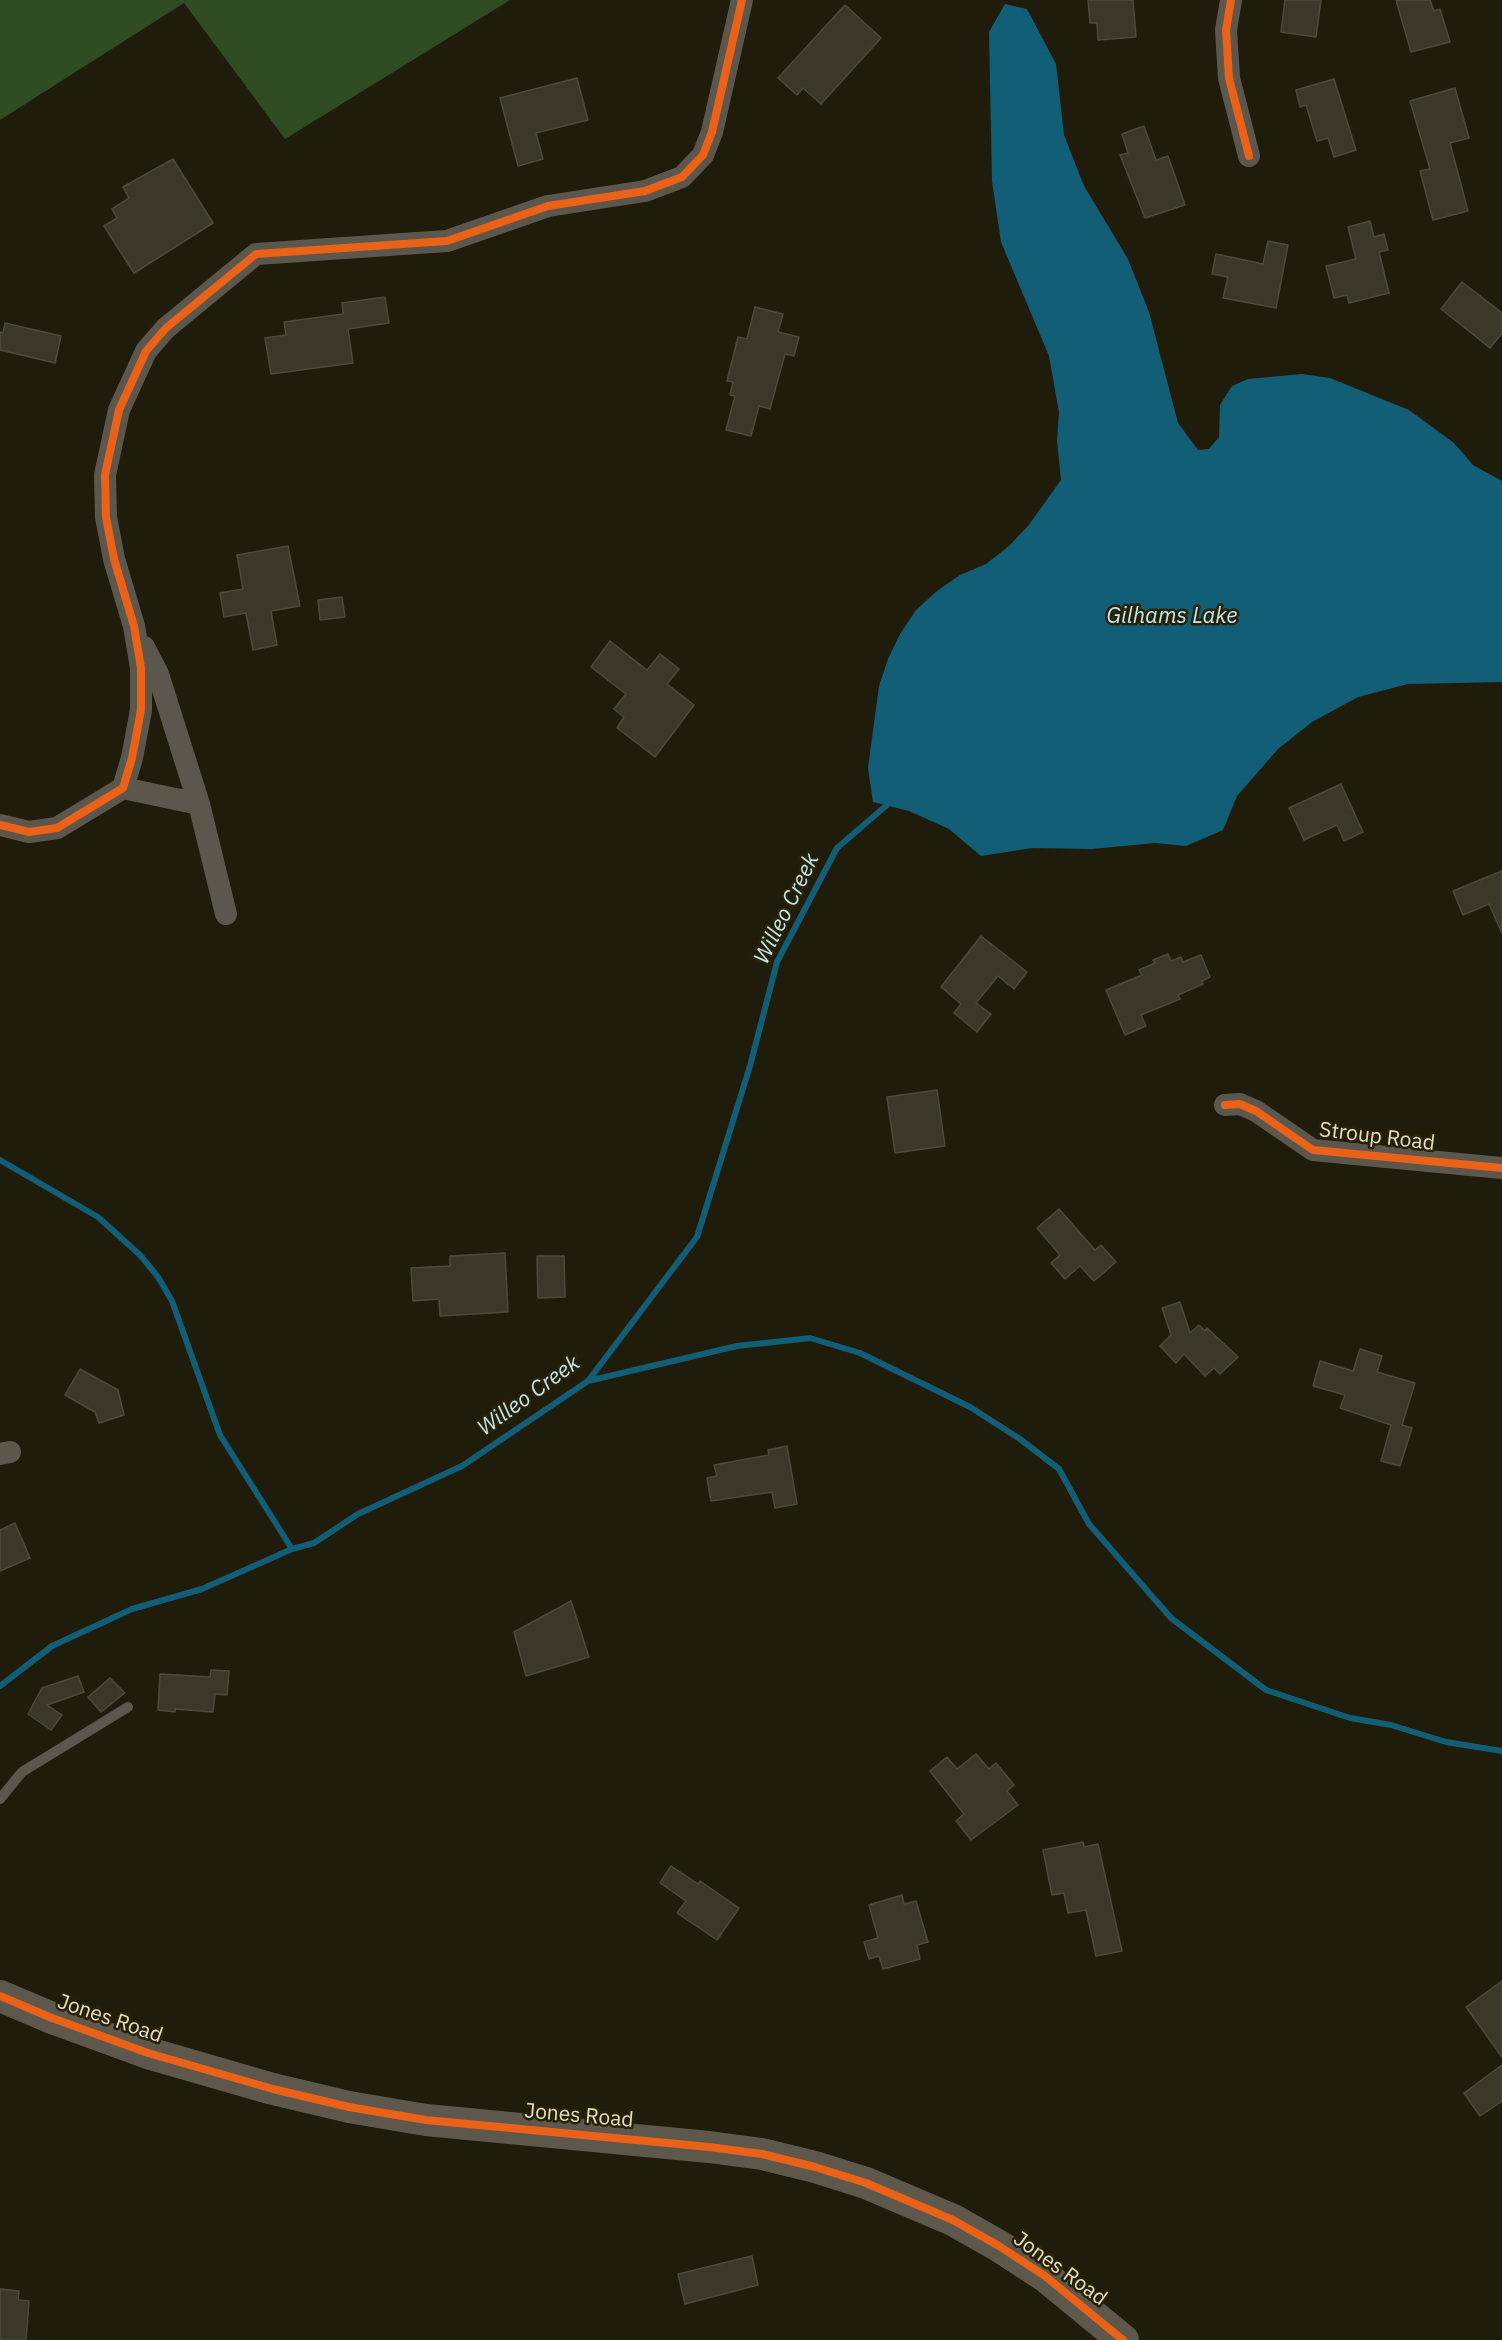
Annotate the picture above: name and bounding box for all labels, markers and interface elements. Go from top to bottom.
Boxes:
water label: Gilhams Lake [1107,604,1237,630]
water label: Willeo Creek [749,849,825,969]
street label: Stroup Road [1318,1117,1436,1157]
water label: Willeo Creek [473,1350,585,1442]
street label: Jones Road [54,1989,166,2049]
street label: Jones Road [523,2099,635,2133]
street label: Jones Road [1008,2227,1112,2311]

